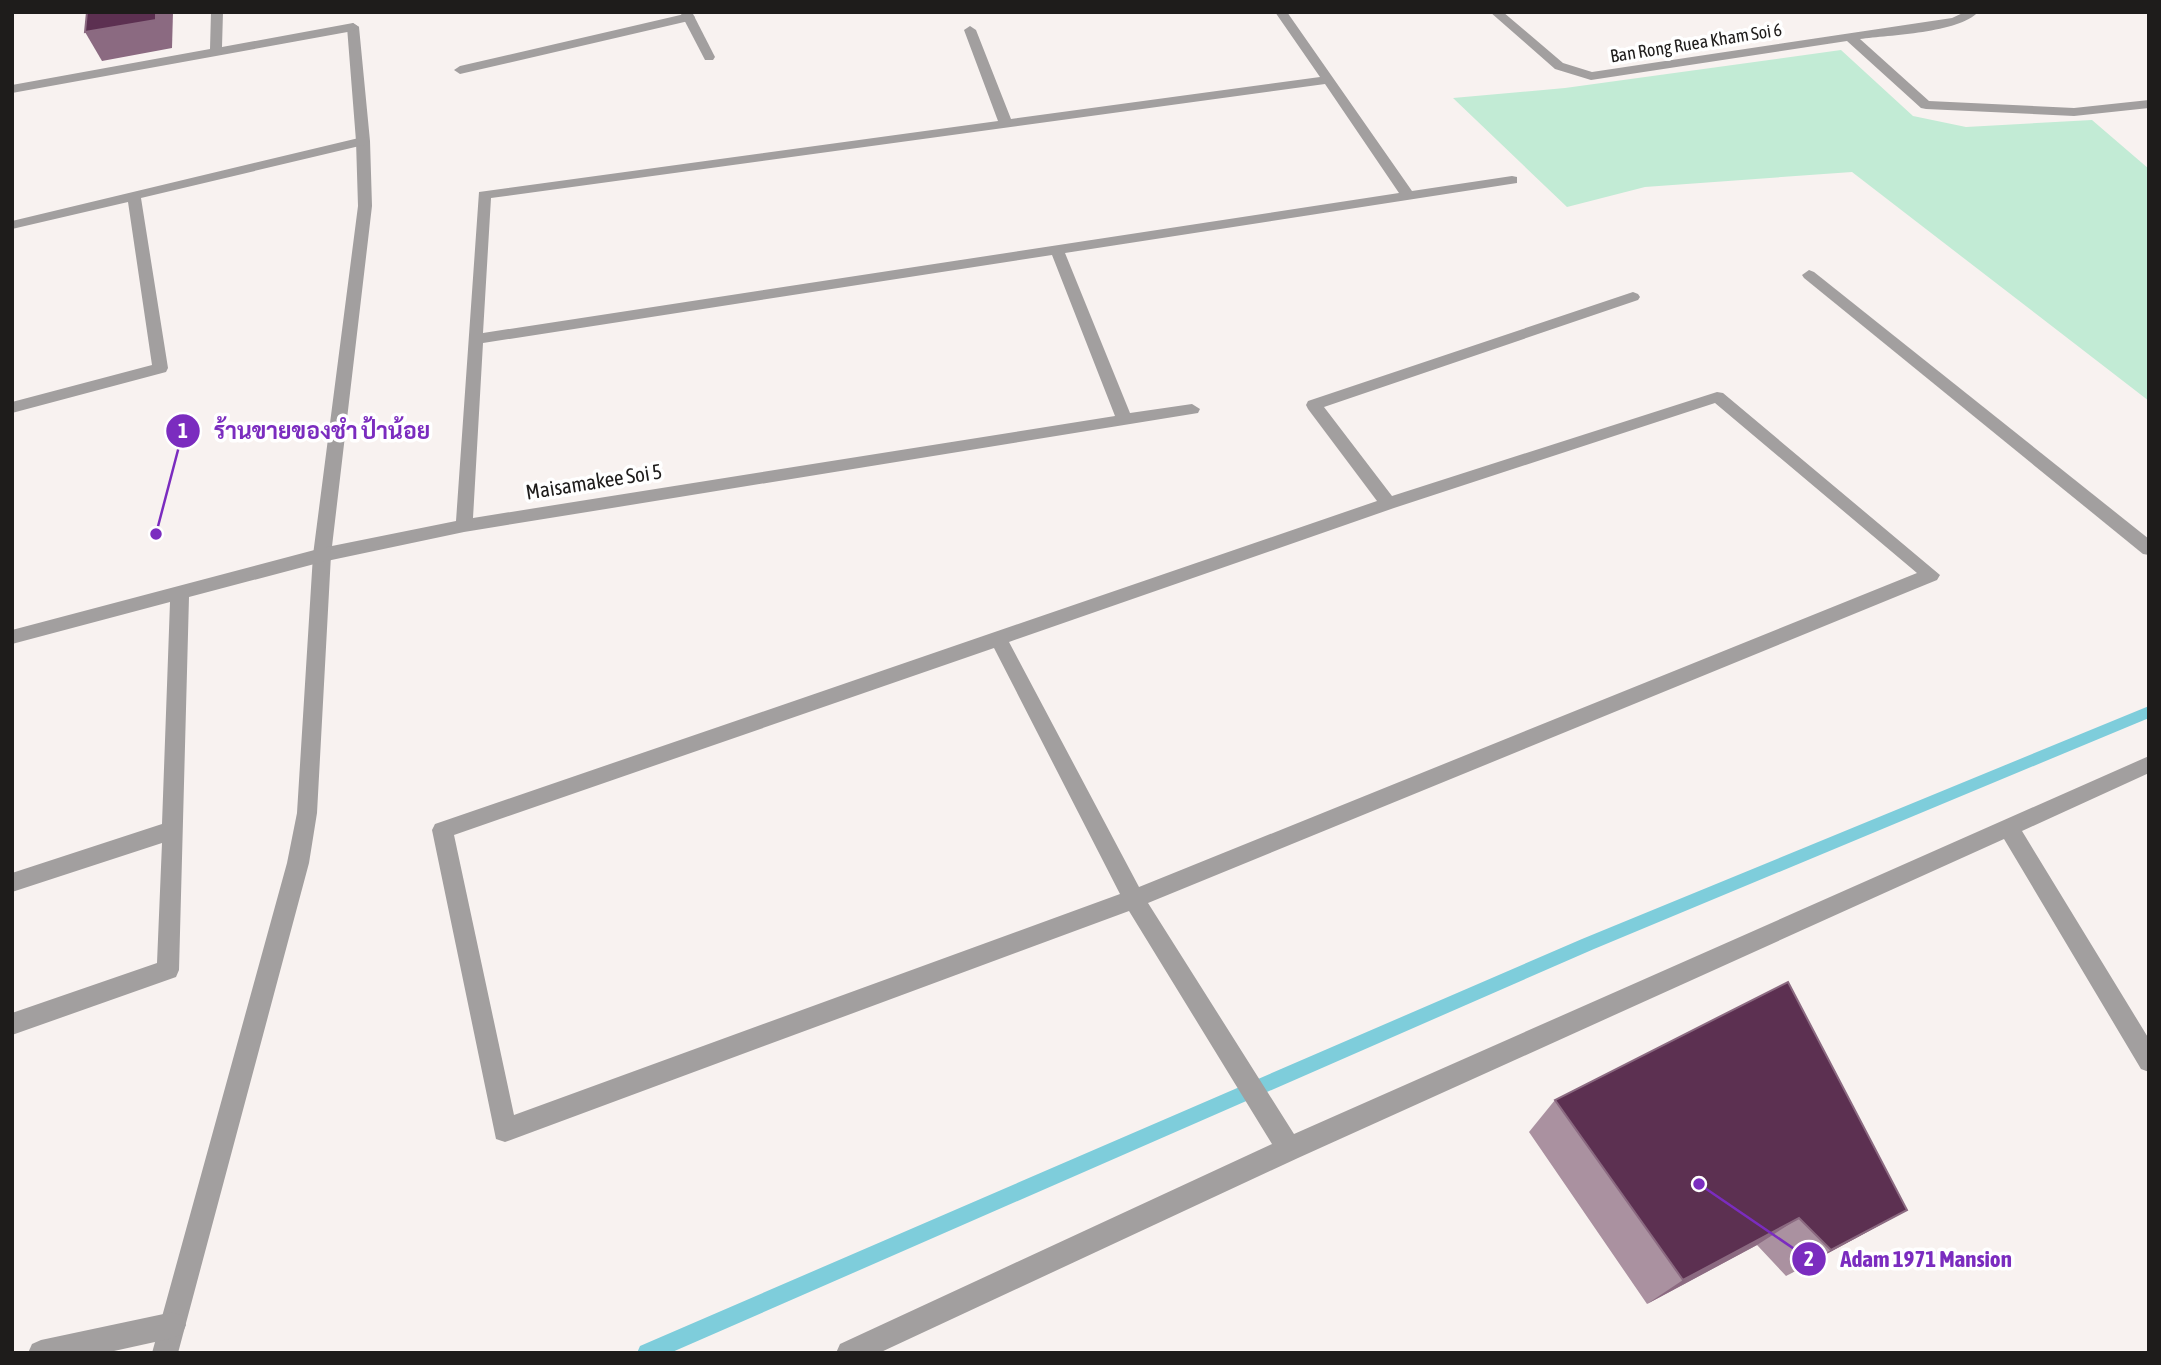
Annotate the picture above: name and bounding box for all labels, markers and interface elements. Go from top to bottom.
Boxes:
street label: Ban Rong Ruea Kham Soi 6 [1609,19,1783,66]
callout: ร้านขายของชำ ป้าน้อย [165,409,445,453]
text: ร้านขายของชำ ป้าน้อย [214,415,430,444]
text: 1 [178,418,188,442]
street label: Maisamakee Soi 5 [524,458,664,504]
callout: Adam 1971 Mansion [1792,1237,2026,1281]
text: 2 [1804,1246,1814,1270]
text: Adam 1971 Mansion [1839,1246,2012,1272]

